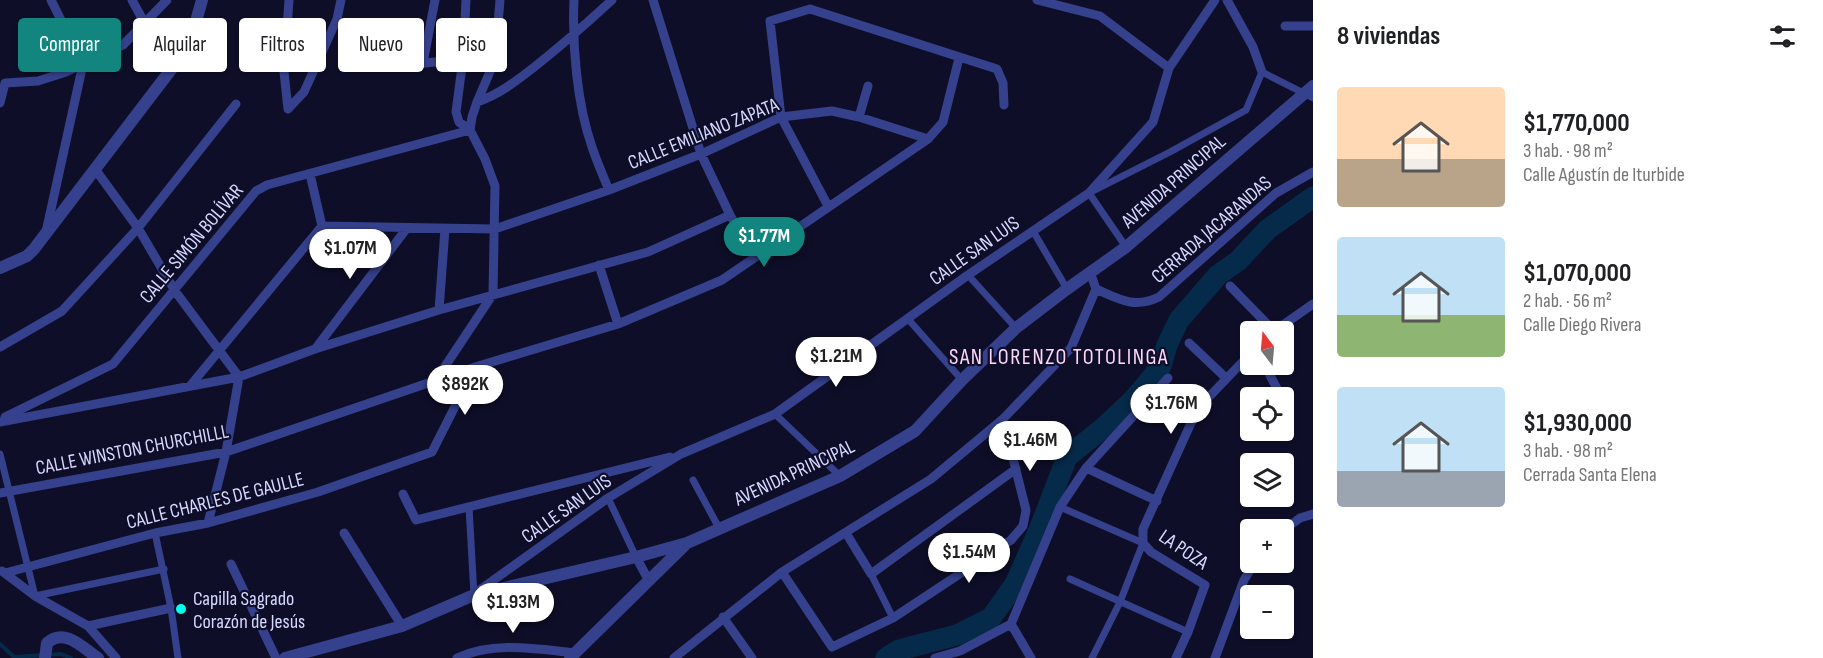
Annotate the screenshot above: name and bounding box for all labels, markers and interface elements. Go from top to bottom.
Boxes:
chip: Comprar [18,18,121,72]
chip: Alquilar [133,18,227,72]
chip: Filtros [239,18,326,72]
chip: Nuevo [338,18,424,72]
chip: Piso [436,18,507,72]
icon: filters [1766,20,1799,53]
text: 8 viviendas [1337,21,1440,52]
street label: CALLE EMILIANO ZAPATA [625,93,783,175]
text: $1,770,000 [1523,108,1630,139]
icon: home [1385,111,1457,183]
street label: AVENIDA PRINCIPAL [1116,130,1231,234]
text: 3 hab. · 98 m² [1523,139,1613,163]
text: Calle Agustín de Iturbide [1523,163,1685,187]
street label: CERRADA JACARANDAS [1147,171,1277,288]
street label: CALLE SIMÓN BOLÍVAR [135,179,249,308]
street label: CALLE SAN LUIS [925,211,1024,291]
pin: $1.77M [715,217,813,268]
text: $1.77M [738,224,790,248]
pin: $1.07M [301,229,399,280]
text: $1.07M [323,236,377,260]
text: $1,070,000 [1523,258,1631,289]
icon: home [1385,261,1457,333]
text: 2 hab. · 56 m² [1523,289,1612,313]
text: Calle Diego Rivera [1523,313,1641,337]
north arrow [1240,321,1294,375]
map controls [1240,321,1294,639]
pin: $1.21M [787,337,885,388]
text: $1.21M [810,344,862,368]
district label: SAN LORENZO TOTOLINGA [949,344,1169,371]
pin: $892K [423,365,507,416]
text: $892K [441,372,489,396]
pin: $1.76M [1122,384,1220,435]
button: locate [1240,387,1294,441]
text: $1.76M [1144,391,1198,415]
text: $1,930,000 [1523,408,1632,439]
icon: home [1385,411,1457,483]
street label: CALLE WINSTON CHURCHILLL [34,419,231,480]
pin: $1.46M [981,421,1079,472]
text: $1.46M [1003,428,1057,452]
street label: AVENIDA PRINCIPAL [729,434,859,512]
text: 3 hab. · 98 m² [1523,439,1613,463]
button: layers [1240,453,1294,507]
text: Cerrada Santa Elena [1523,463,1657,487]
street label: CALLE CHARLES DE GAULLE [124,467,307,535]
street label: CALLE SAN LUIS [517,469,616,549]
button: + [1240,519,1294,573]
street label: LA POZA [1154,525,1213,575]
pin: $1.54M [920,533,1018,584]
text: $1.54M [942,540,996,564]
pin: $1.93M [464,583,562,634]
button: − [1240,585,1294,639]
place label: Capilla Sagrado Corazón de Jesús [193,587,305,634]
text: $1.93M [486,590,540,614]
marker: Capilla Sagrado Corazón de Jesús [174,602,188,616]

